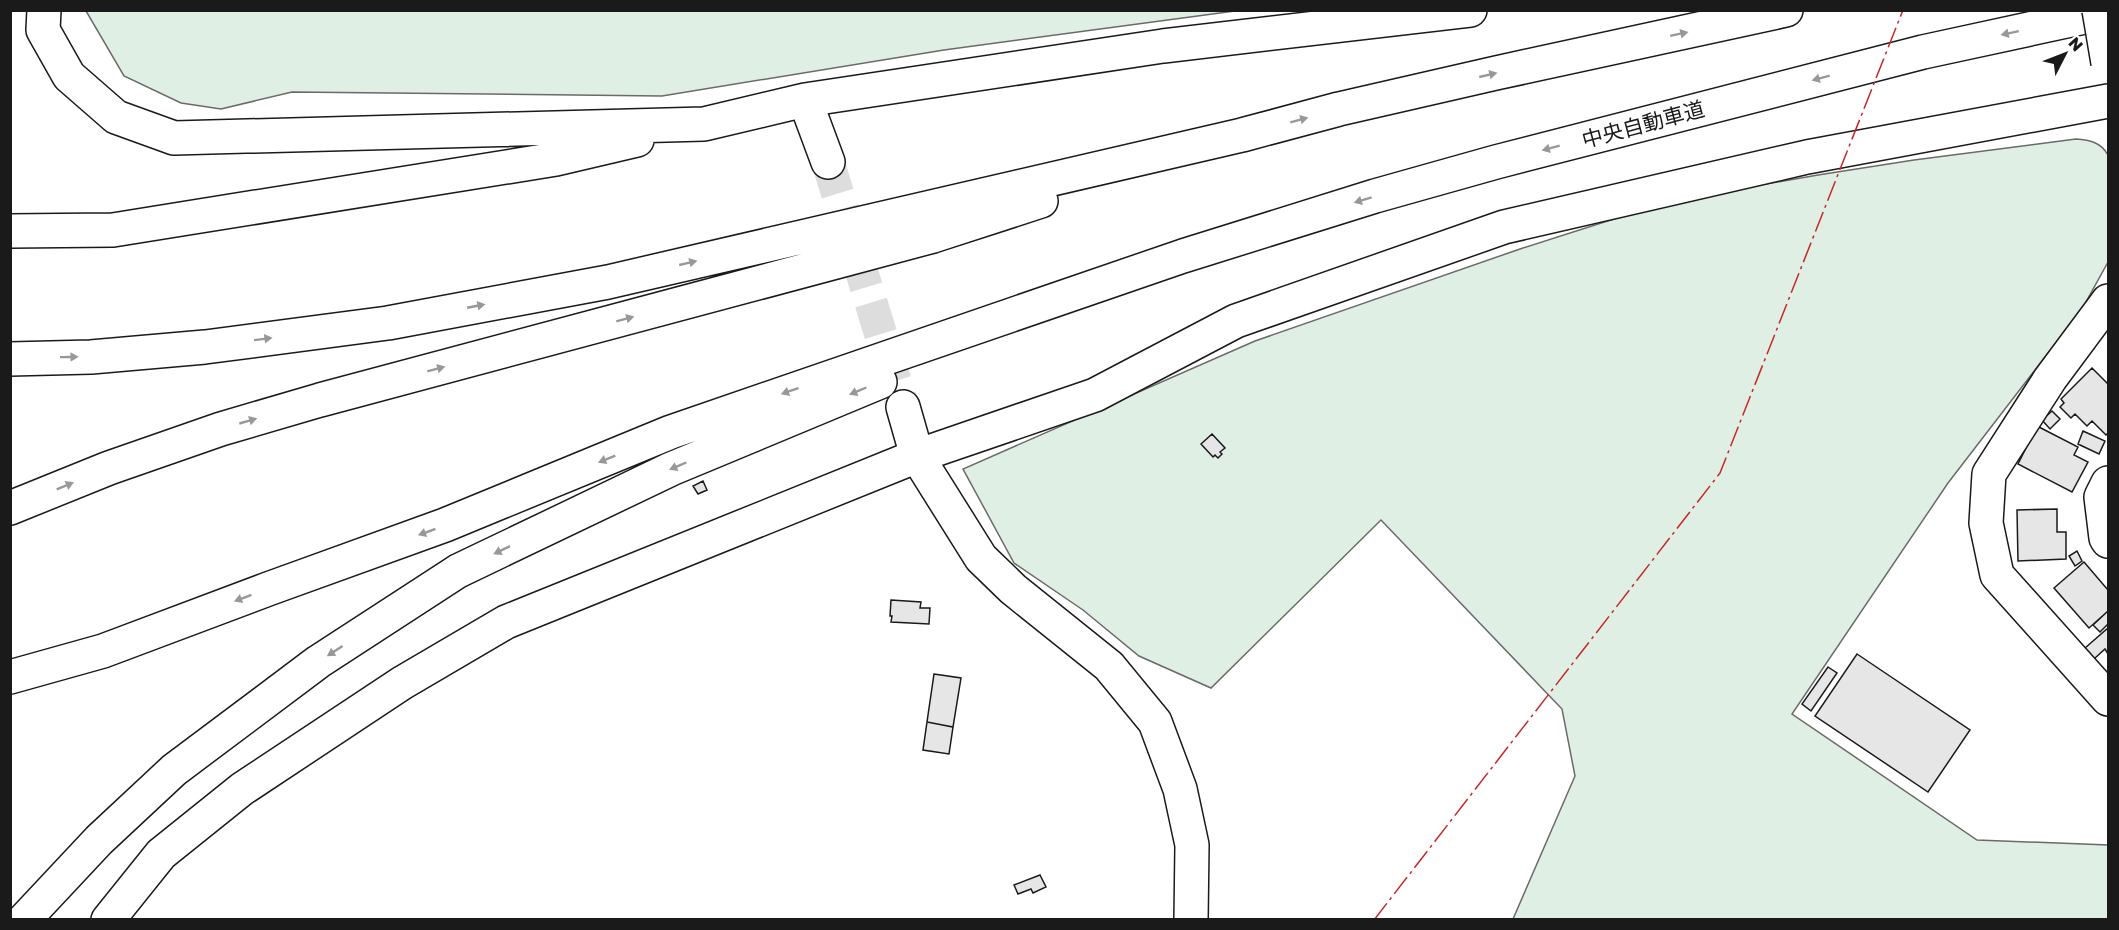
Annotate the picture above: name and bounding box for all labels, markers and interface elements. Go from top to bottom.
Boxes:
north arrow [2035,24,2095,84]
one-way arrow [1670,28,1688,38]
one-way arrow [2001,29,2020,38]
text: N [2065,33,2088,55]
one-way arrow [1479,69,1498,79]
one-way arrow [1812,74,1830,84]
street label: 中央自動車道 [1579,95,1707,153]
one-way arrow [1290,114,1308,124]
one-way arrow [1541,144,1560,154]
one-way arrow [1354,195,1372,205]
one-way arrow [679,258,697,268]
one-way arrow [467,302,486,311]
one-way arrow [615,313,634,323]
one-way arrow [254,334,273,344]
one-way arrow [59,353,78,362]
one-way arrow [427,363,445,373]
one-way arrow [848,386,866,396]
one-way arrow [781,387,799,397]
one-way arrow [239,416,257,425]
one-way arrow [598,454,616,464]
one-way arrow [668,461,686,471]
one-way arrow [56,481,74,491]
one-way arrow [418,527,436,537]
one-way arrow [493,545,510,555]
one-way arrow [234,594,252,603]
one-way arrow [327,645,343,656]

